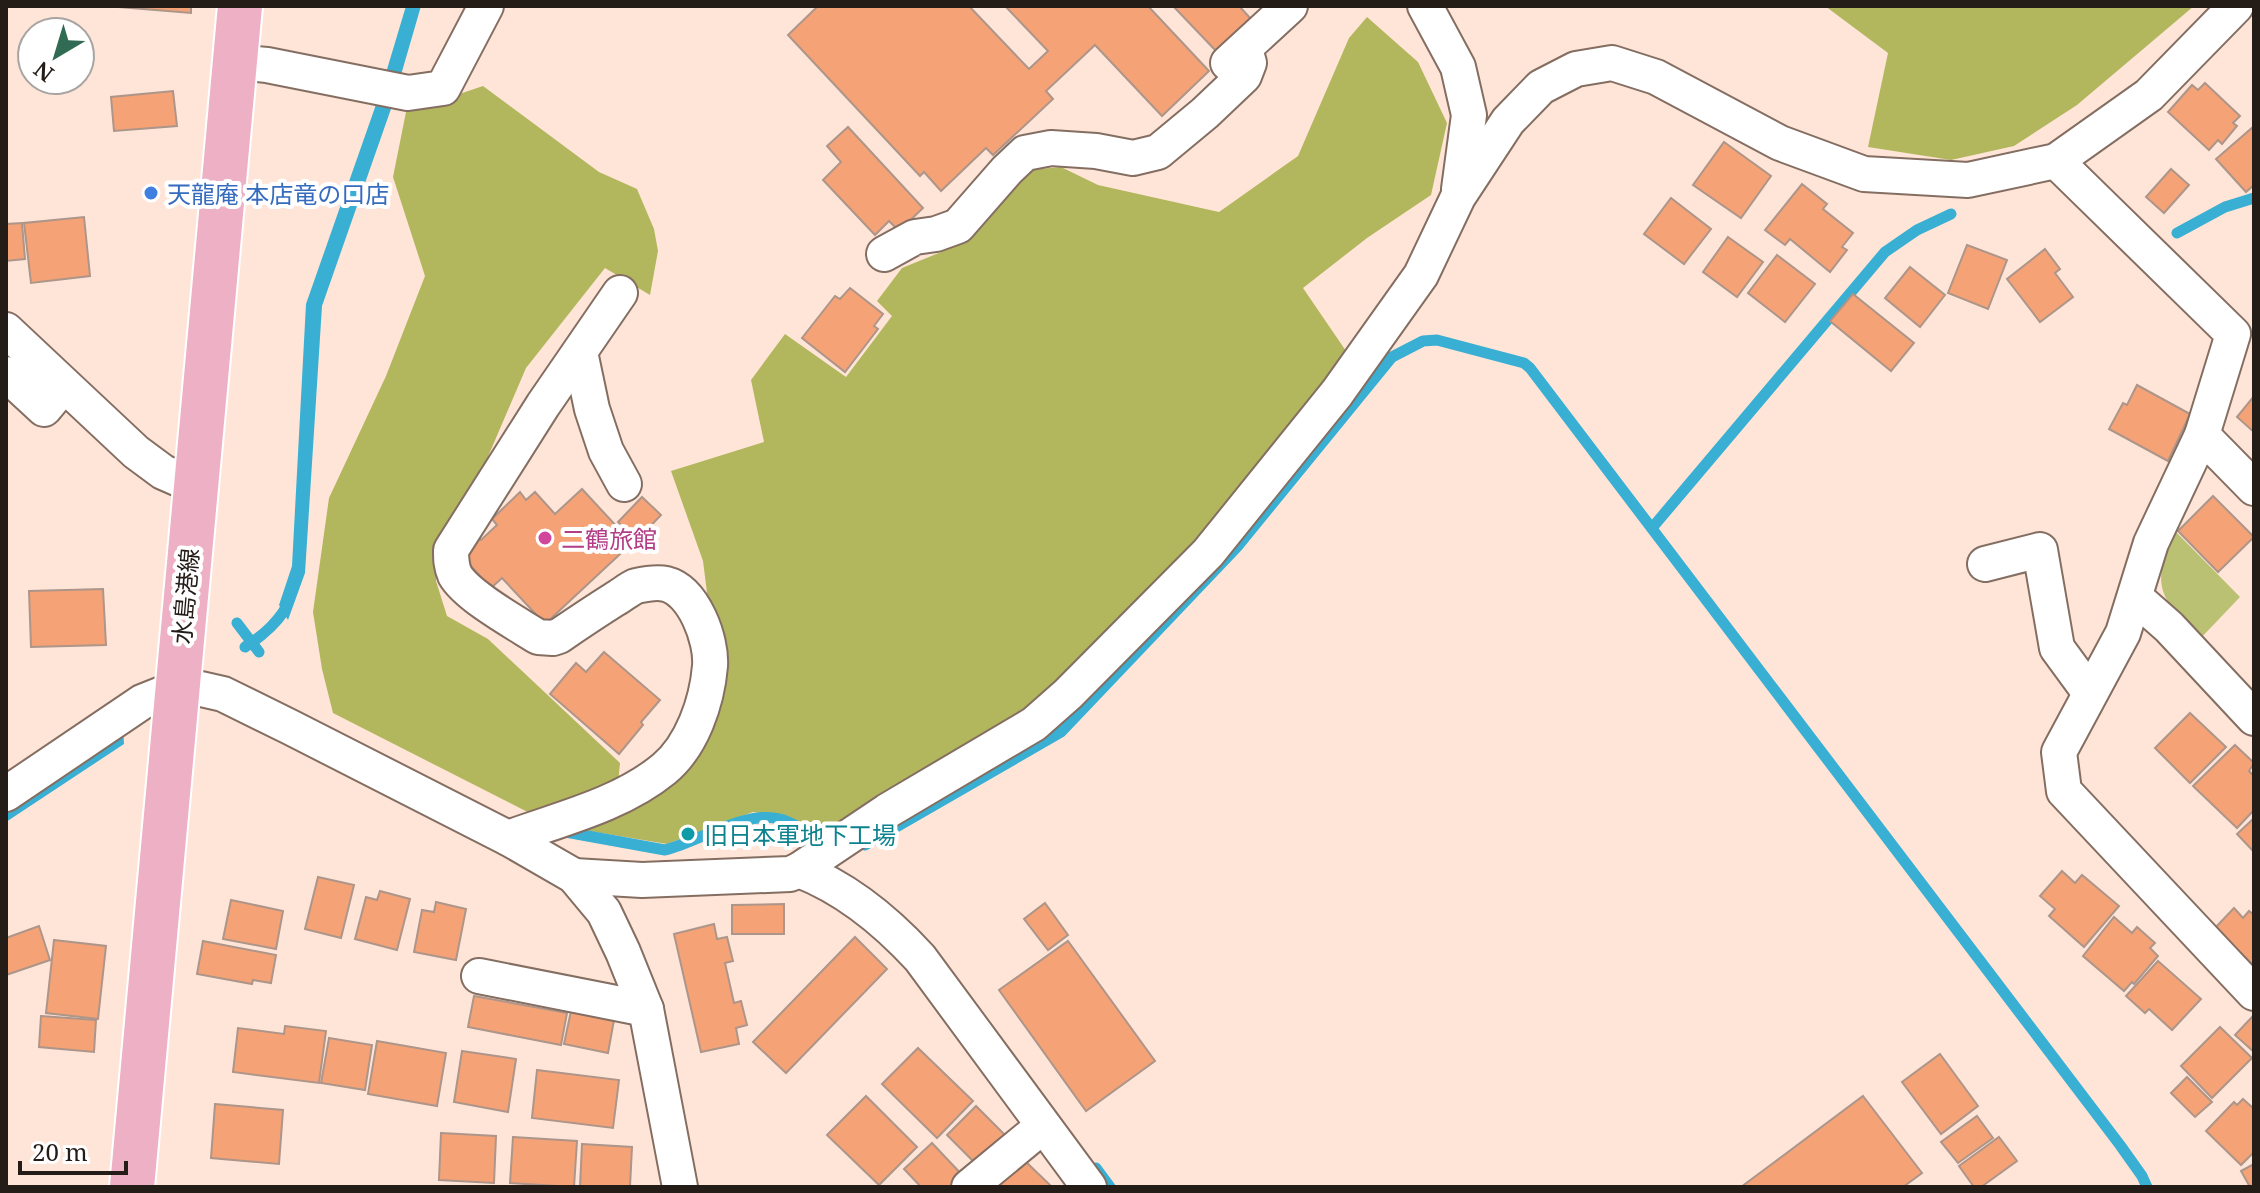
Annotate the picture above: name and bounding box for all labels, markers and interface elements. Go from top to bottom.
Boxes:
north arrow [16,16,96,96]
text: N [27,55,59,90]
place label: 天龍庵 本店竜の口店 [167,177,389,210]
marker: 天龍庵 本店竜の口店 [142,184,160,202]
place label: 二鶴旅館 [561,522,657,555]
marker: 二鶴旅館 [536,529,554,547]
street label: 水島港線 [164,547,206,645]
place label: 旧日本軍地下工場 [704,818,896,851]
marker: 旧日本軍地下工場 [679,825,697,843]
scale bar [20,1125,126,1175]
text: 20 m [32,1135,88,1168]

